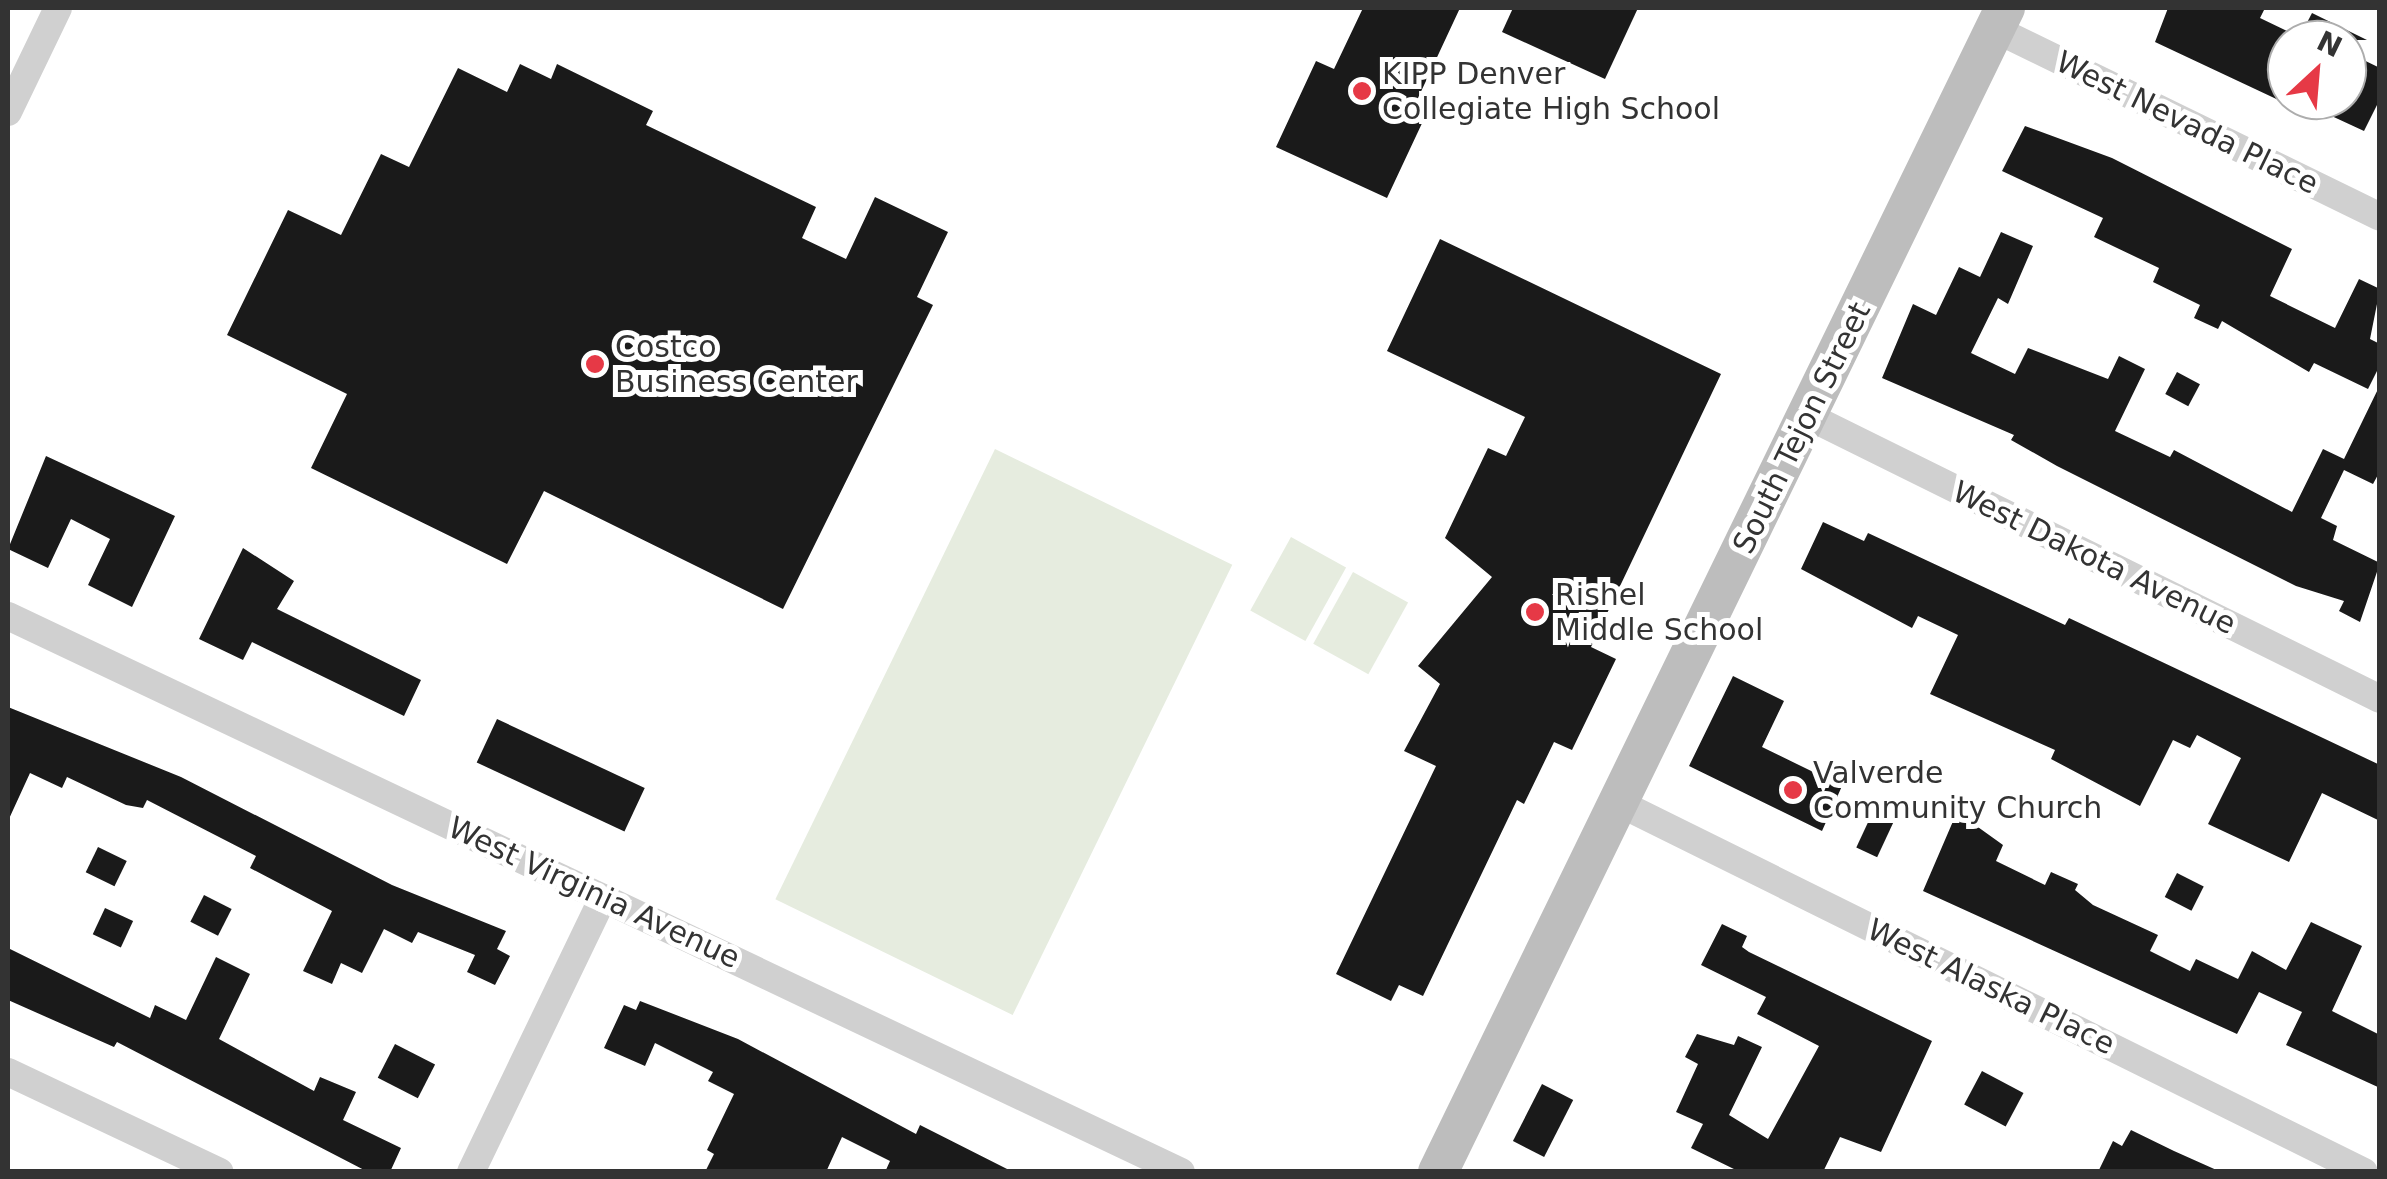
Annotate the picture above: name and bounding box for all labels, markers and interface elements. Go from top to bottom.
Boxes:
north arrow [2267,20,2367,120]
text: N [2312,24,2347,64]
street label: West Nevada Place [2050,44,2324,202]
place label: KIPP Denver Collegiate High School [1382,56,1720,126]
marker: KIPP Denver Collegiate High School [1351,80,1373,102]
street label: South Tejon Street [1726,297,1878,559]
place label: Costco Business Center [615,329,858,400]
marker: Costco Business Center [584,353,606,375]
street label: West Dakota Avenue [1947,474,2241,642]
place label: Rishel Middle School [1555,577,1763,648]
marker: Rishel Middle School [1524,601,1546,623]
place label: Valverde Community Church [1813,755,2102,826]
marker: Valverde Community Church [1782,779,1804,801]
street label: West Virginia Avenue [443,810,745,976]
street label: West Alaska Place [1861,911,2121,1063]

